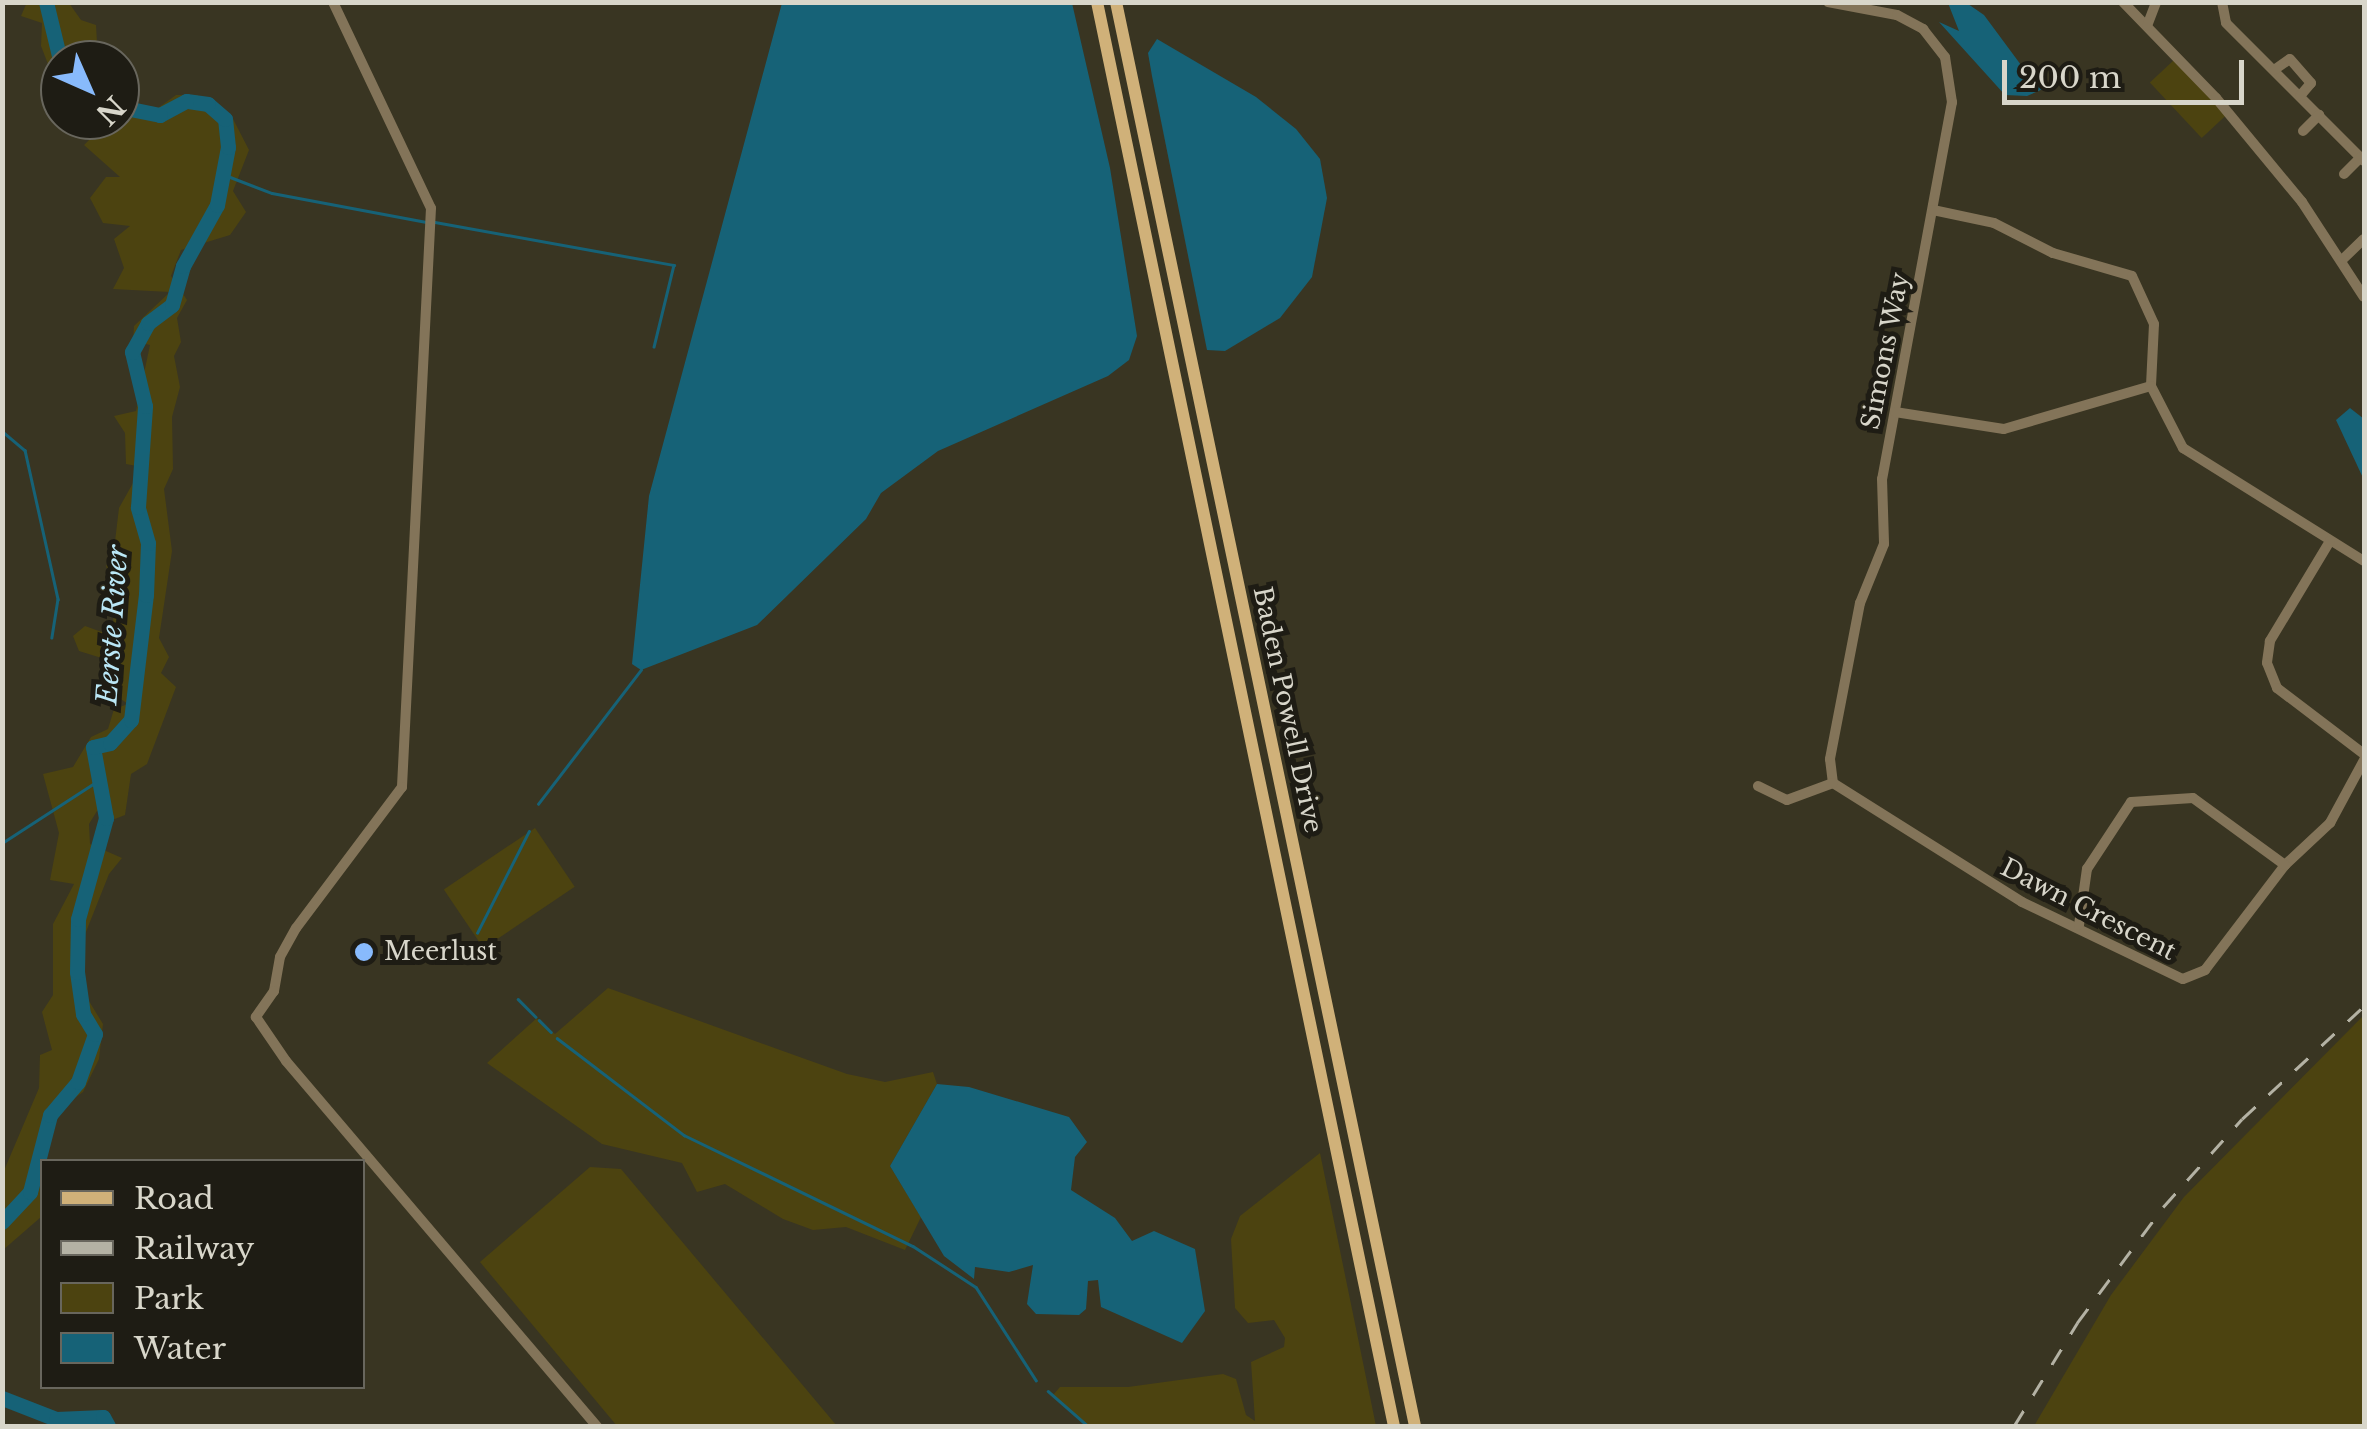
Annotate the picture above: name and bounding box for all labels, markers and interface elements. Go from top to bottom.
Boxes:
north arrow [40,40,140,140]
scale bar [2007,40,2250,102]
text: 200 m [2019,59,2121,96]
text: N [88,88,132,132]
street label: Simons Way [1856,270,1916,432]
water label: Eerste River [91,544,135,706]
street label: Baden Powell Drive [1246,584,1328,836]
street label: Dawn Crescent [1995,853,2181,967]
place label: Meerlust [384,937,497,967]
marker: Meerlust [353,941,375,963]
legend [40,1159,365,1389]
text: Road [134,1180,214,1217]
text: Railway [134,1230,254,1267]
text: Park [134,1280,204,1317]
text: Water [134,1330,226,1367]

